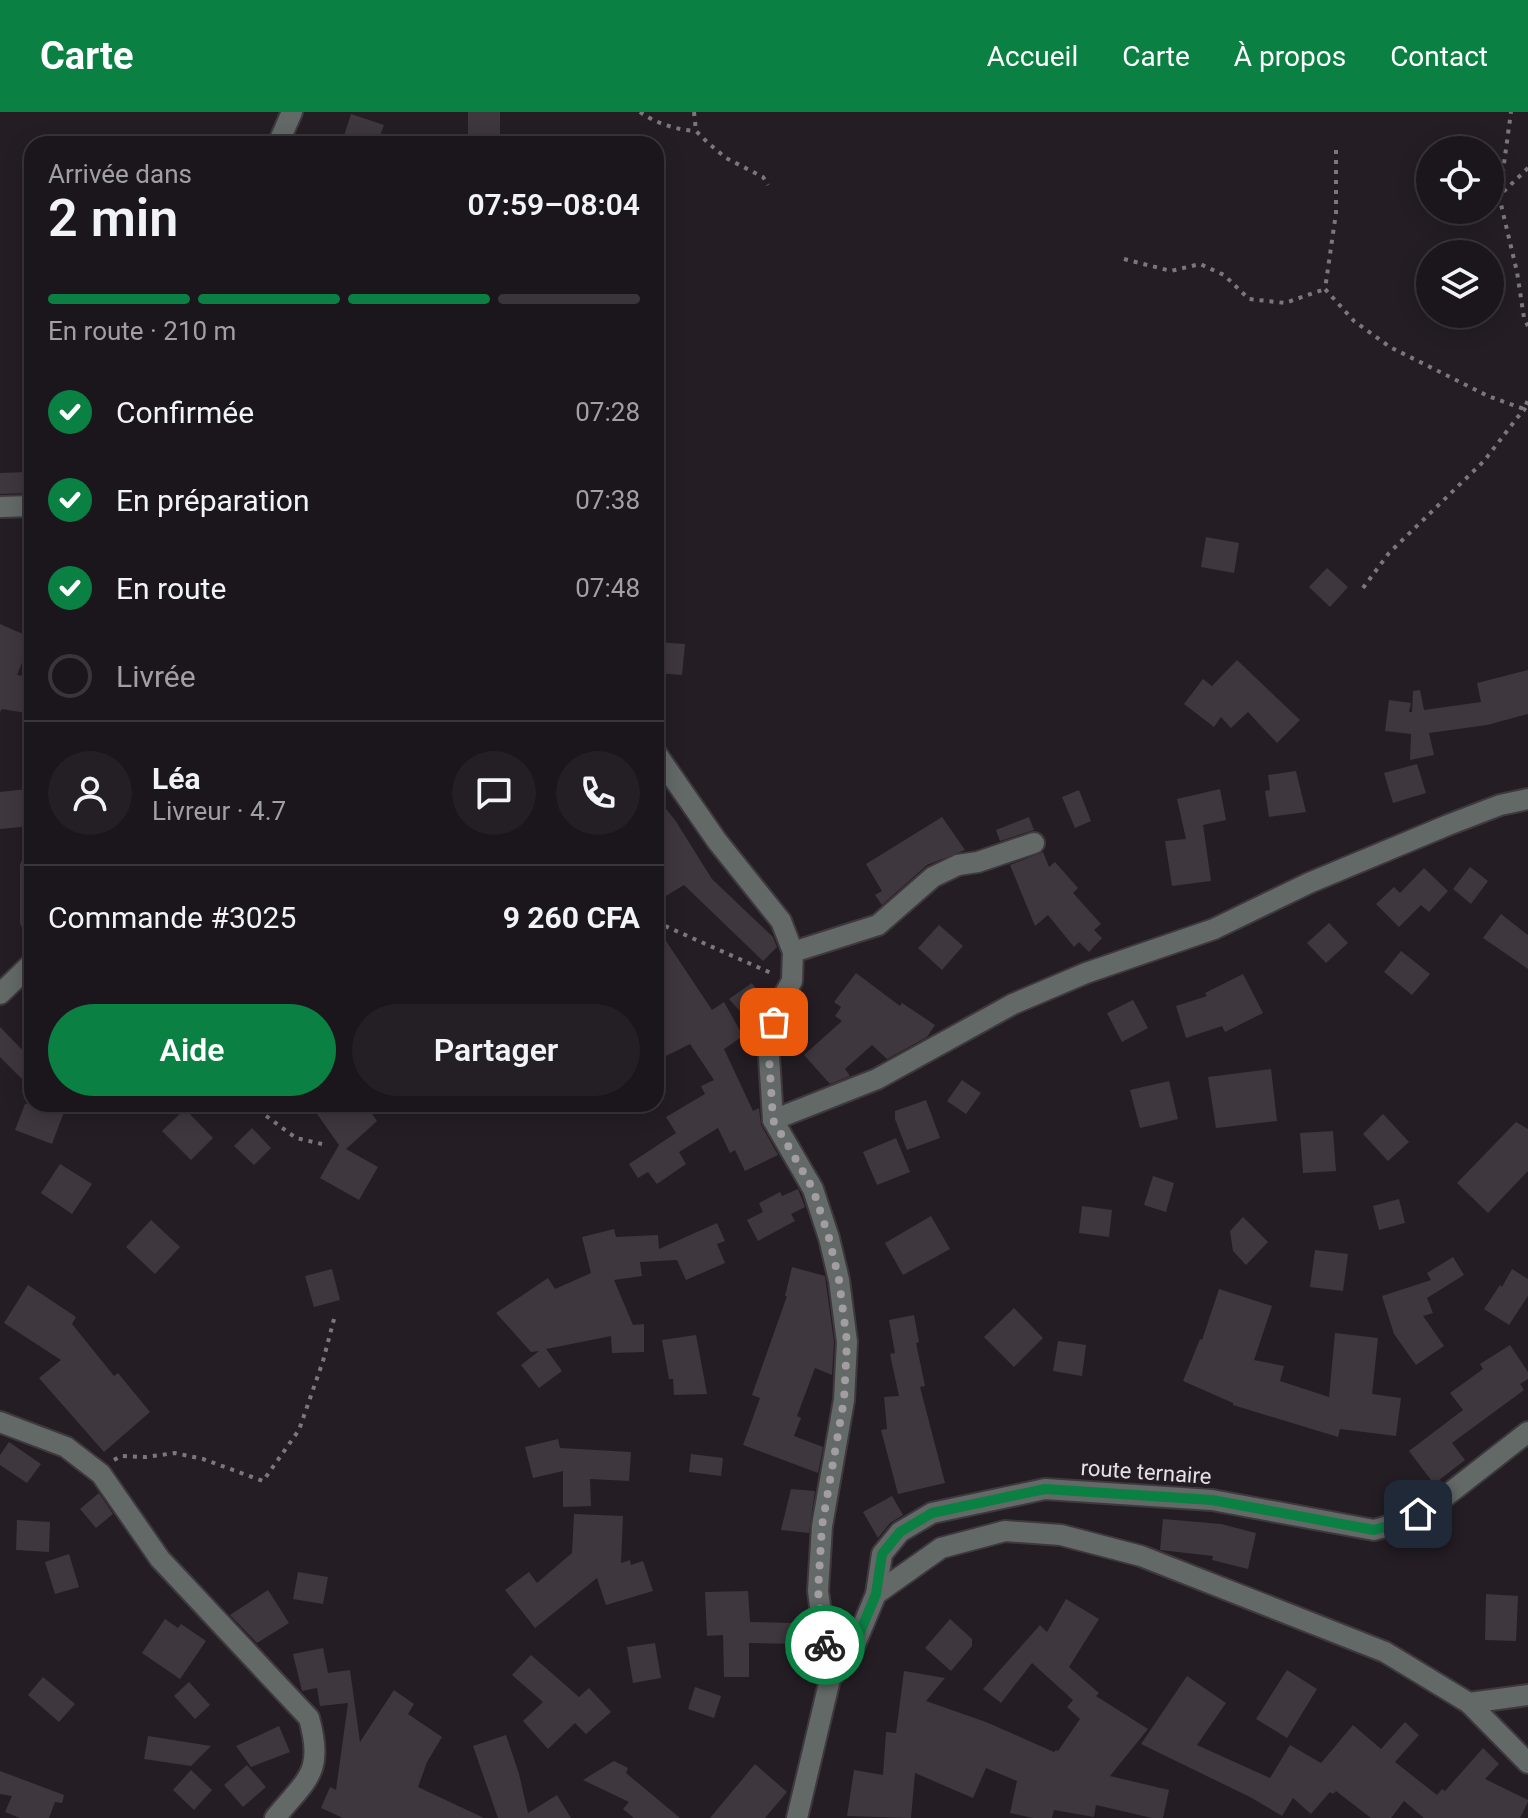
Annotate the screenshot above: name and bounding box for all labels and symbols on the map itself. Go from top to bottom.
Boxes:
pin [740,988,808,1056]
street label: route ternaire [1080,1455,1212,1489]
pin [1384,1480,1452,1548]
courier [785,1605,865,1685]

